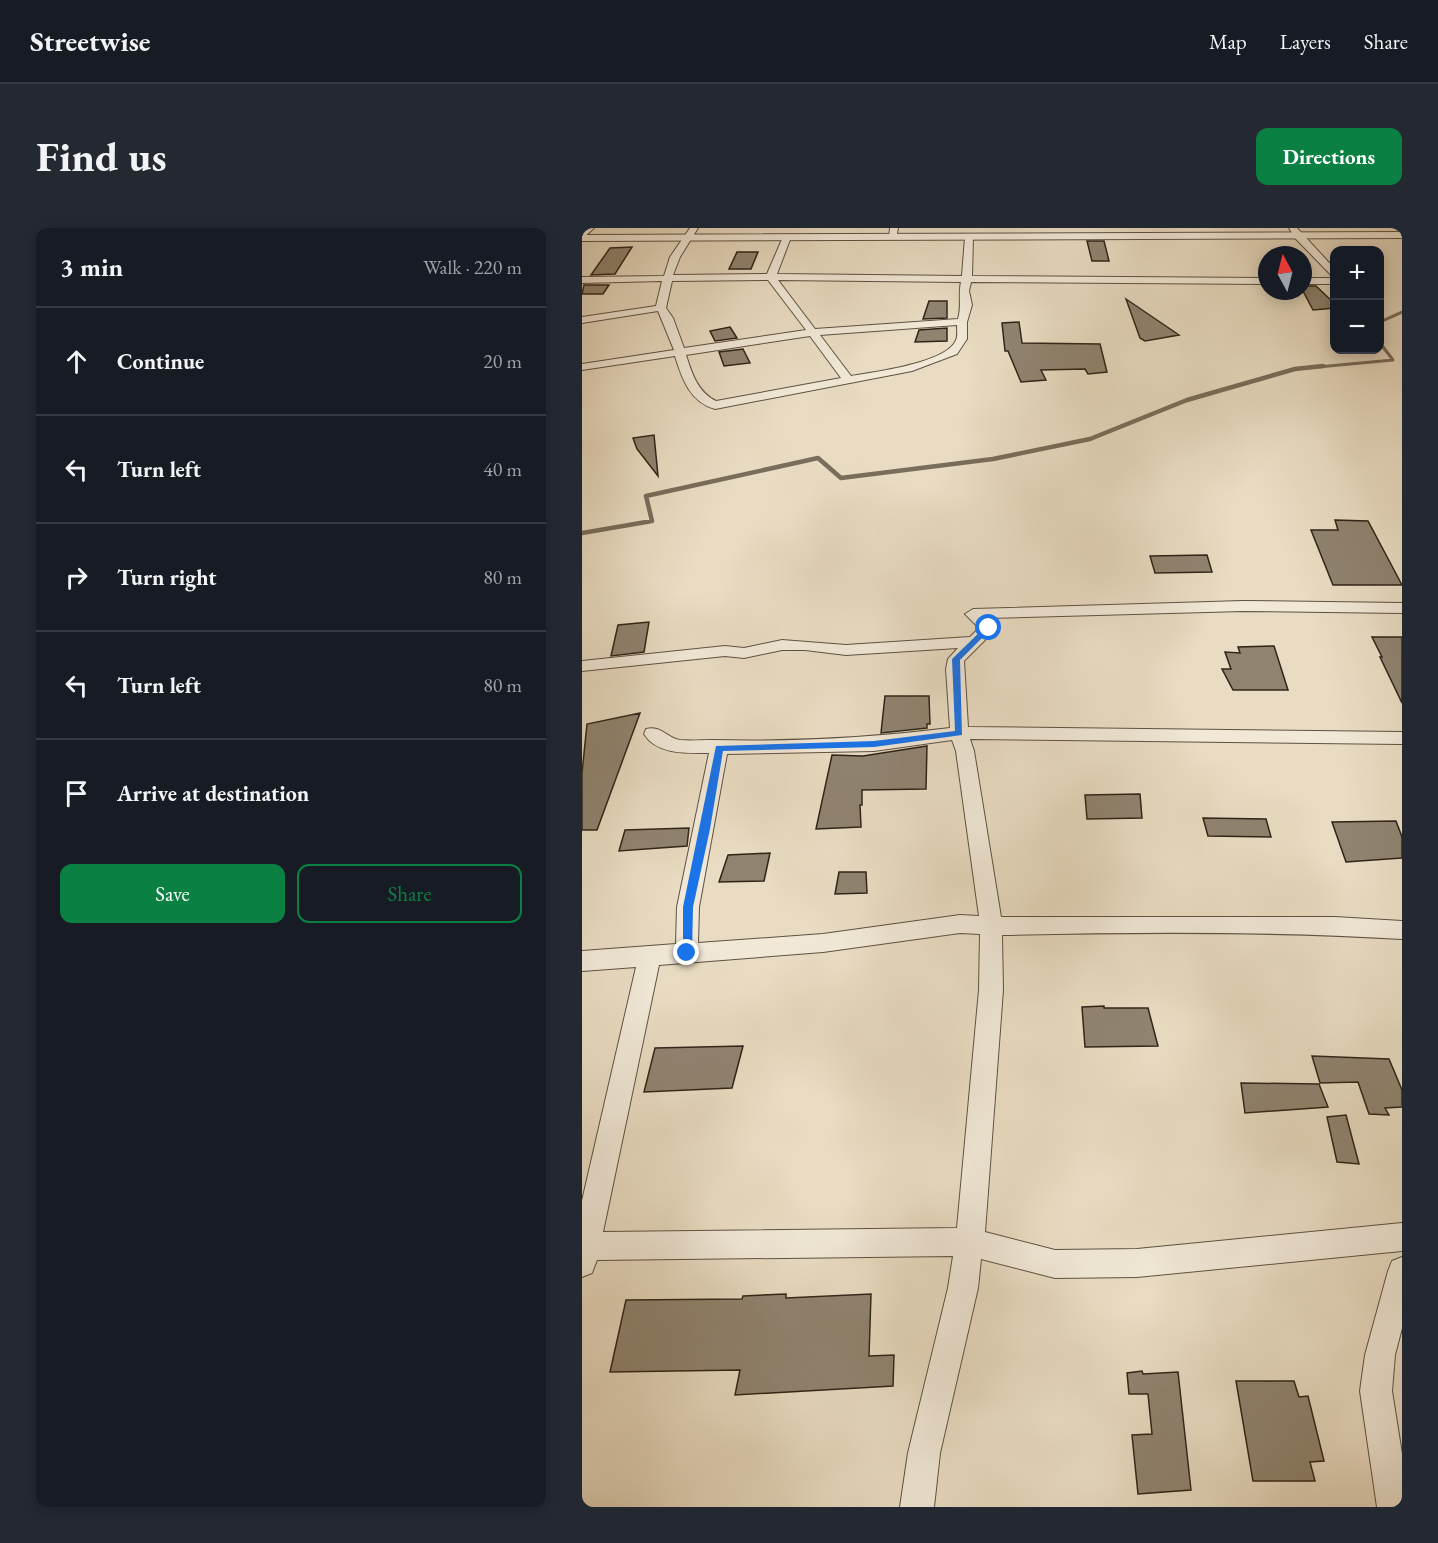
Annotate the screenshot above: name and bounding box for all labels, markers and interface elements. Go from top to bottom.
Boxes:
text: Streetwise [30,23,150,59]
text: Map [1209,28,1247,55]
text: Layers [1280,28,1331,55]
text: Share [1364,28,1408,55]
button: Directions [1256,128,1402,185]
text: Find us [36,129,167,184]
north arrow [1258,246,1312,300]
map controls [1330,246,1384,354]
button: + [1330,246,1384,300]
text: 3 min [60,250,123,284]
text: Walk · 220 m [423,254,522,280]
button: − [1330,300,1384,354]
icon: ahead [60,345,93,378]
text: Continue [117,347,204,376]
text: 20 m [483,348,522,374]
icon: left [60,453,93,486]
text: Turn left [117,455,201,484]
text: 40 m [483,456,522,482]
icon: right [60,561,93,594]
text: Turn right [117,563,216,592]
text: 80 m [483,564,522,590]
route start [975,614,1001,640]
icon: left [60,669,93,702]
text: Turn left [117,671,201,700]
text: 80 m [483,672,522,698]
icon: arrive [60,777,93,810]
text: Arrive at destination [117,779,309,808]
button: Save [60,864,285,923]
button: Share [297,864,522,923]
route end [673,939,699,965]

